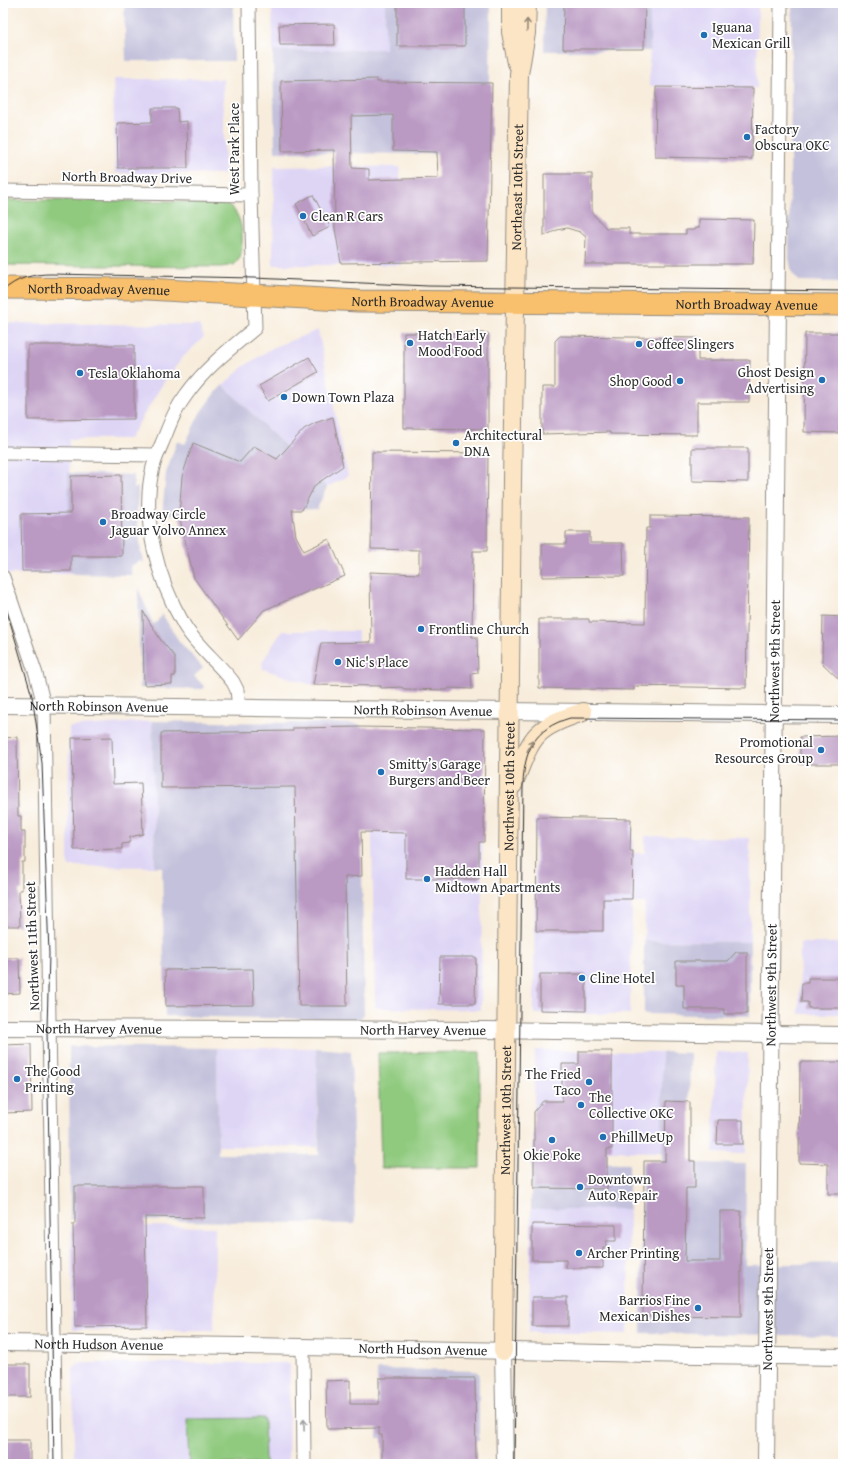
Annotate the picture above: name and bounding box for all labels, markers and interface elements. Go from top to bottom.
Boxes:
place label: Iguana Mexican Grill [712,17,791,53]
one-way arrow [523,19,530,32]
marker: Iguana Mexican Grill [699,30,709,40]
street label: West Park Place [224,102,244,195]
place label: Factory Obscura OKC [755,119,830,155]
street label: Northeast 10th Street [506,124,528,251]
marker: Factory Obscura OKC [742,132,752,142]
street label: North Broadway Drive [62,166,193,188]
place label: Clean R Cars [311,206,383,226]
marker: Clean R Cars [298,211,308,221]
street label: North Broadway Avenue [28,278,171,300]
street label: North Broadway Avenue [351,291,494,312]
street label: North Broadway Avenue [675,294,818,315]
place label: Hatch Early Mood Food [418,325,486,361]
place label: Coffee Slingers [647,334,734,354]
marker: Hatch Early Mood Food [405,338,415,348]
marker: Coffee Slingers [634,339,644,349]
place label: Ghost Design Advertising [738,362,814,398]
place label: Tesla Oklahoma [88,363,181,383]
marker: Tesla Oklahoma [75,368,85,378]
place label: Shop Good [610,371,673,391]
marker: Ghost Design Advertising [817,375,827,385]
marker: Shop Good [675,376,685,386]
place label: Down Town Plaza [292,387,395,407]
marker: Down Town Plaza [279,392,289,402]
place label: Architectural DNA [464,425,542,461]
marker: Architectural DNA [451,438,461,448]
place label: Broadway Circle Jaguar Volvo Annex [109,504,227,540]
marker: Broadway Circle Jaguar Volvo Annex [98,517,108,527]
street label: Northwest 9th Street [764,599,785,723]
place label: Frontline Church [429,619,529,639]
marker: Frontline Church [416,624,426,634]
place label: Nic's Place [346,652,409,672]
marker: Nic's Place [333,657,343,667]
street label: North Robinson Avenue [29,695,169,717]
street label: North Robinson Avenue [353,699,493,721]
street label: Northwest 10th Street [498,721,520,851]
place label: Promotional Resources Group [715,732,813,768]
one-way arrow [526,740,534,752]
marker: Promotional Resources Group [816,745,826,755]
place label: Smitty’s Garage Burgers and Beer [389,754,490,790]
marker: Smitty’s Garage Burgers and Beer [376,767,386,777]
place label: Hadden Hall Midtown Apartments [435,861,560,897]
marker: Hadden Hall Midtown Apartments [422,874,432,884]
street label: Northwest 11th Street [20,881,44,1011]
street label: Northwest 9th Street [760,923,782,1047]
place label: Cline Hotel [590,968,655,988]
marker: Cline Hotel [577,973,587,983]
street label: North Harvey Avenue [36,1018,163,1039]
street label: North Harvey Avenue [360,1019,486,1040]
street label: Northwest 10th Street [495,1045,516,1175]
place label: The Good Printing [25,1061,81,1097]
place label: The Fried Taco [525,1064,582,1100]
marker: The Good Printing [12,1074,22,1084]
marker: The Fried Taco [584,1077,594,1087]
place label: The Collective OKC [589,1087,674,1123]
marker: The Collective OKC [576,1100,586,1110]
place label: PhillMeUp [611,1127,673,1147]
marker: PhillMeUp [598,1132,608,1142]
marker: Okie Poke [547,1135,557,1145]
place label: Okie Poke [523,1145,581,1165]
place label: Downtown Auto Repair [588,1169,658,1205]
marker: Downtown Auto Repair [575,1182,585,1192]
place label: Archer Printing [587,1243,679,1263]
street label: Northwest 9th Street [757,1247,778,1371]
marker: Archer Printing [574,1248,584,1258]
place label: Barrios Fine Mexican Dishes [599,1290,690,1326]
marker: Barrios Fine Mexican Dishes [693,1303,703,1313]
street label: North Hudson Avenue [34,1333,164,1355]
street label: North Hudson Avenue [358,1338,488,1360]
one-way arrow [300,1419,308,1432]

